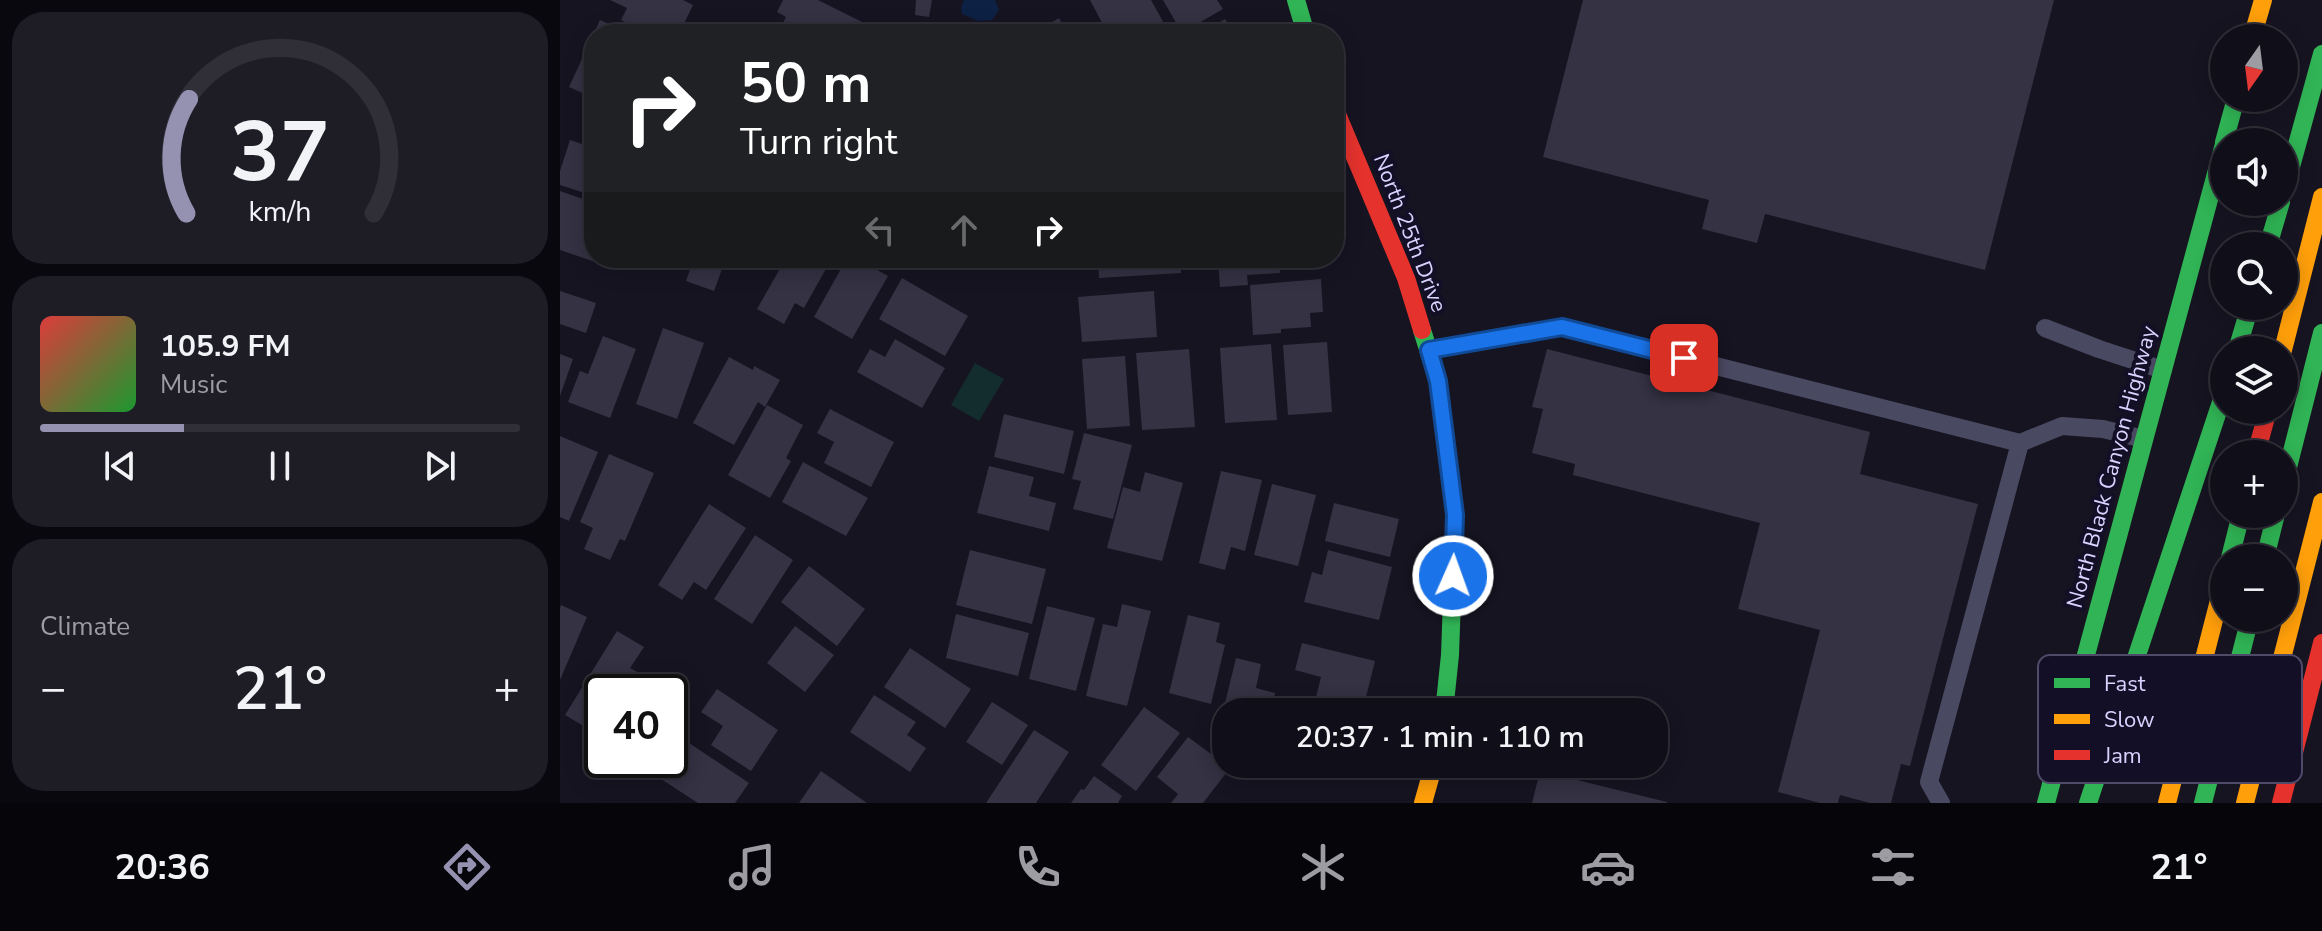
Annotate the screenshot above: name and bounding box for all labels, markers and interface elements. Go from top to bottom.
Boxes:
north arrow [2210,24,2298,112]
map controls [2210,24,2298,632]
text: 50 m [740,45,871,122]
icon: right [608,56,712,160]
text: 37 [230,95,330,208]
text: Turn right [740,118,897,167]
button: sound [2210,128,2298,216]
street label: North 25th Drive [1366,150,1454,316]
text: km/h [249,192,311,231]
icon: left [858,208,902,252]
icon: ahead [942,208,986,252]
icon: right [1026,208,1070,252]
button: search [2210,232,2298,320]
street label: North Black Canyon Highway [2060,322,2164,611]
pin [1650,324,1718,392]
text: 105.9 FM [160,326,290,367]
icon: arrive [1662,336,1706,380]
button: layers [2210,336,2298,424]
text: Music [160,367,227,402]
button: + [2210,440,2298,528]
icon: previous [98,444,142,488]
icon: pause [258,444,302,488]
icon: next [418,444,462,488]
position arrow [1411,534,1495,618]
button: − [2210,544,2298,632]
text: Climate [40,609,130,644]
text: 21° [233,648,327,730]
legend [2038,655,2302,783]
text: − [40,659,66,719]
text: + [494,659,520,719]
text: Fast [2104,669,2146,699]
speed limit sign: 40 [584,674,688,778]
text: Slow [2104,705,2155,735]
text: 20:37 · 1 min · 110 m [1295,717,1585,758]
text: Jam [2103,741,2142,771]
icon: directions [439,839,495,895]
icon: music [724,839,780,895]
icon: phone [1010,839,1066,895]
icon: climate [1295,839,1351,895]
icon: car [1580,839,1636,895]
icon: filters [1865,839,1921,895]
text: 20:36 [115,843,210,892]
text: 21° [2150,843,2207,892]

